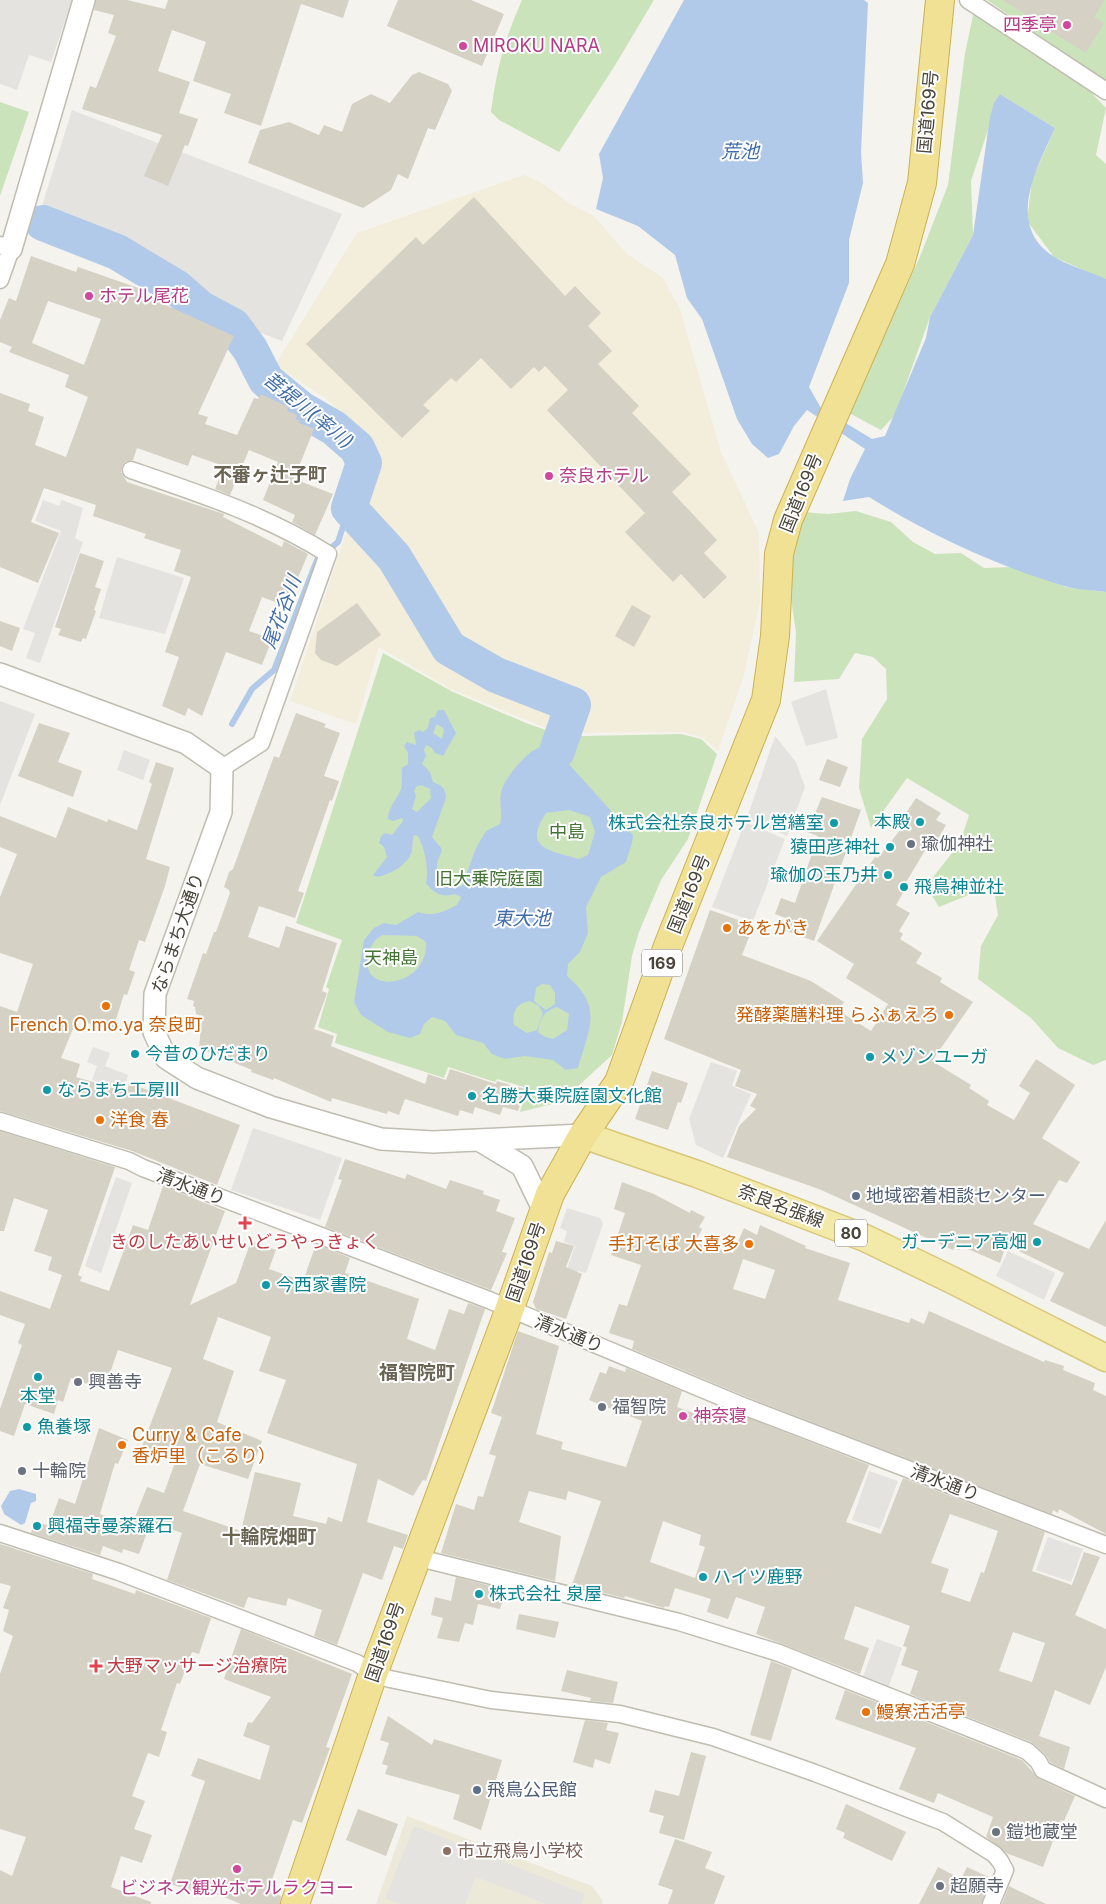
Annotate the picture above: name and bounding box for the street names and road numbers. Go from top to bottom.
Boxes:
street label: 国道169号 [913,69,942,155]
street label: 国道169号 [775,450,826,536]
street label: 国道169号 [663,851,714,937]
street label: ならまち大通り [147,870,208,996]
road number: 169 [642,950,682,976]
street label: 清水通り [154,1164,229,1209]
street label: 奈良名張線 [735,1180,827,1231]
street label: 国道169号 [502,1219,549,1305]
road number: 80 [835,1220,867,1246]
street label: 清水通り [532,1310,606,1357]
street label: 清水通り [908,1460,983,1505]
street label: 国道169号 [361,1599,408,1685]

